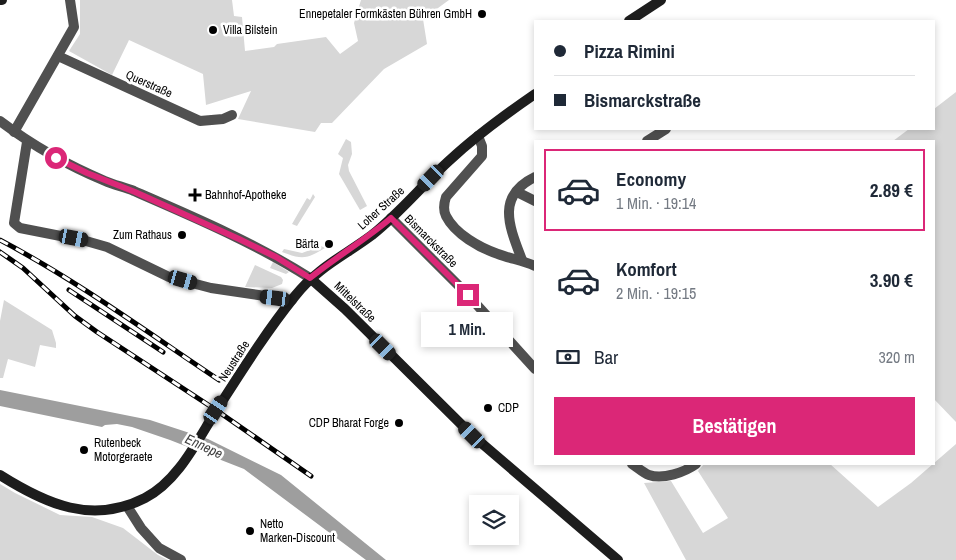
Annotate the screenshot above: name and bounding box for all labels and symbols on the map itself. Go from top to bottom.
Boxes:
place label: Ennepetaler Formkästen Bühren GmbH [299,6,472,22]
marker: Ennepetaler Formkästen Bühren GmbH [476,8,488,20]
place label: Villa Bilstein [223,22,278,38]
marker: Villa Bilstein [207,24,219,36]
street label: Querstraße [123,67,175,101]
route start [45,147,67,169]
car [415,162,446,194]
street label: Loher Straße [354,183,408,233]
place label: Bahnhof-Apotheke [205,187,287,203]
marker: Bahnhof-Apotheke [189,189,201,201]
street label: Bismarckstraße [401,211,461,271]
place label: Zum Rathaus [113,227,172,243]
car [57,228,90,248]
marker: Zum Rathaus [176,229,188,241]
place label: Bärta [295,236,320,252]
marker: Bärta [323,238,335,250]
car [166,269,199,291]
street label: Mittelstraße [331,278,379,326]
route end [457,284,479,306]
car [259,289,290,307]
callout: 1 Min. [422,312,514,348]
car [367,331,398,363]
street label: Neustraße [215,337,253,385]
car [201,393,230,427]
place label: CDP [498,400,519,416]
marker: CDP [482,402,494,414]
place label: CDP Bharat Forge [309,415,389,431]
marker: CDP Bharat Forge [393,417,405,429]
car [456,419,487,451]
water label: Ennepe [182,429,226,463]
place label: Rutenbeck Motorgeraete [94,435,153,465]
marker: Rutenbeck Motorgeraete [78,444,90,456]
place label: Netto Marken-Discount [260,516,335,546]
marker: Netto Marken-Discount [244,525,256,537]

